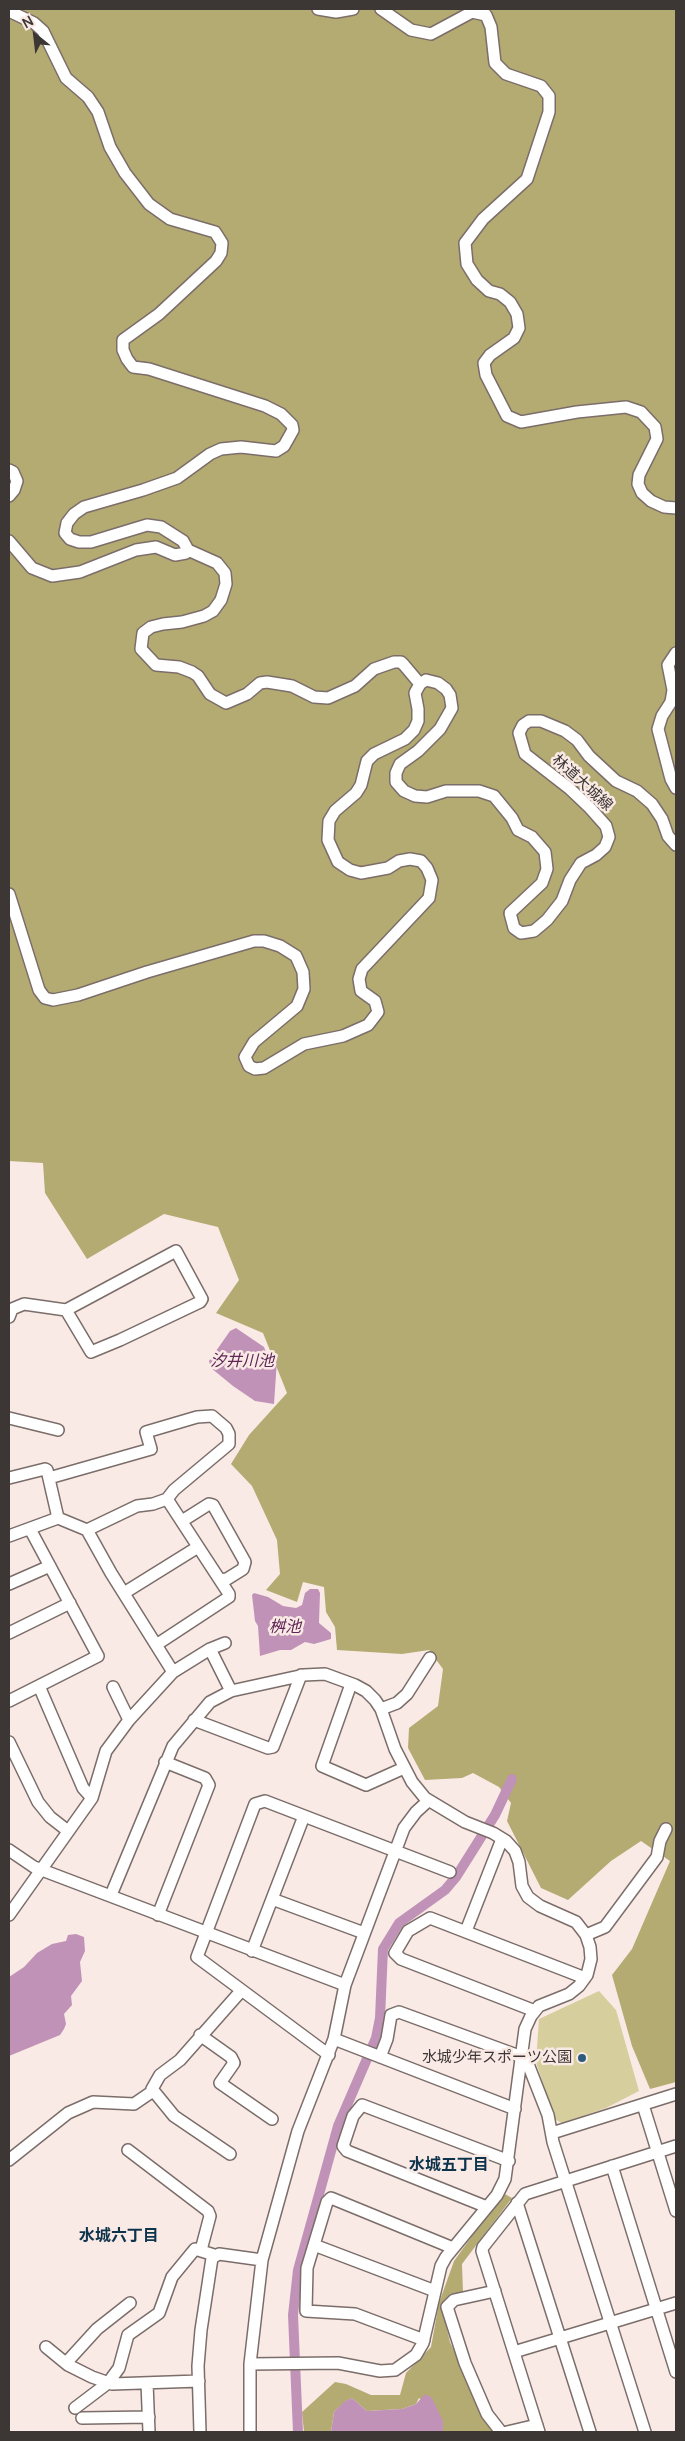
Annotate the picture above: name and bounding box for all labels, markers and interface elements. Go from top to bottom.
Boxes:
north arrow [10,10,60,60]
text: N [18,11,36,32]
street label: 林道大城線 [548,751,616,815]
water label: 汐井川池 [210,1352,274,1372]
water label: 桝池 [269,1618,301,1638]
place label: 水城少年スポーツ公園 [422,2049,572,2067]
marker: 水城少年スポーツ公園 [576,2052,588,2064]
district label: 水城五丁目 [409,2156,489,2176]
district label: 水城六丁目 [79,2227,159,2247]

